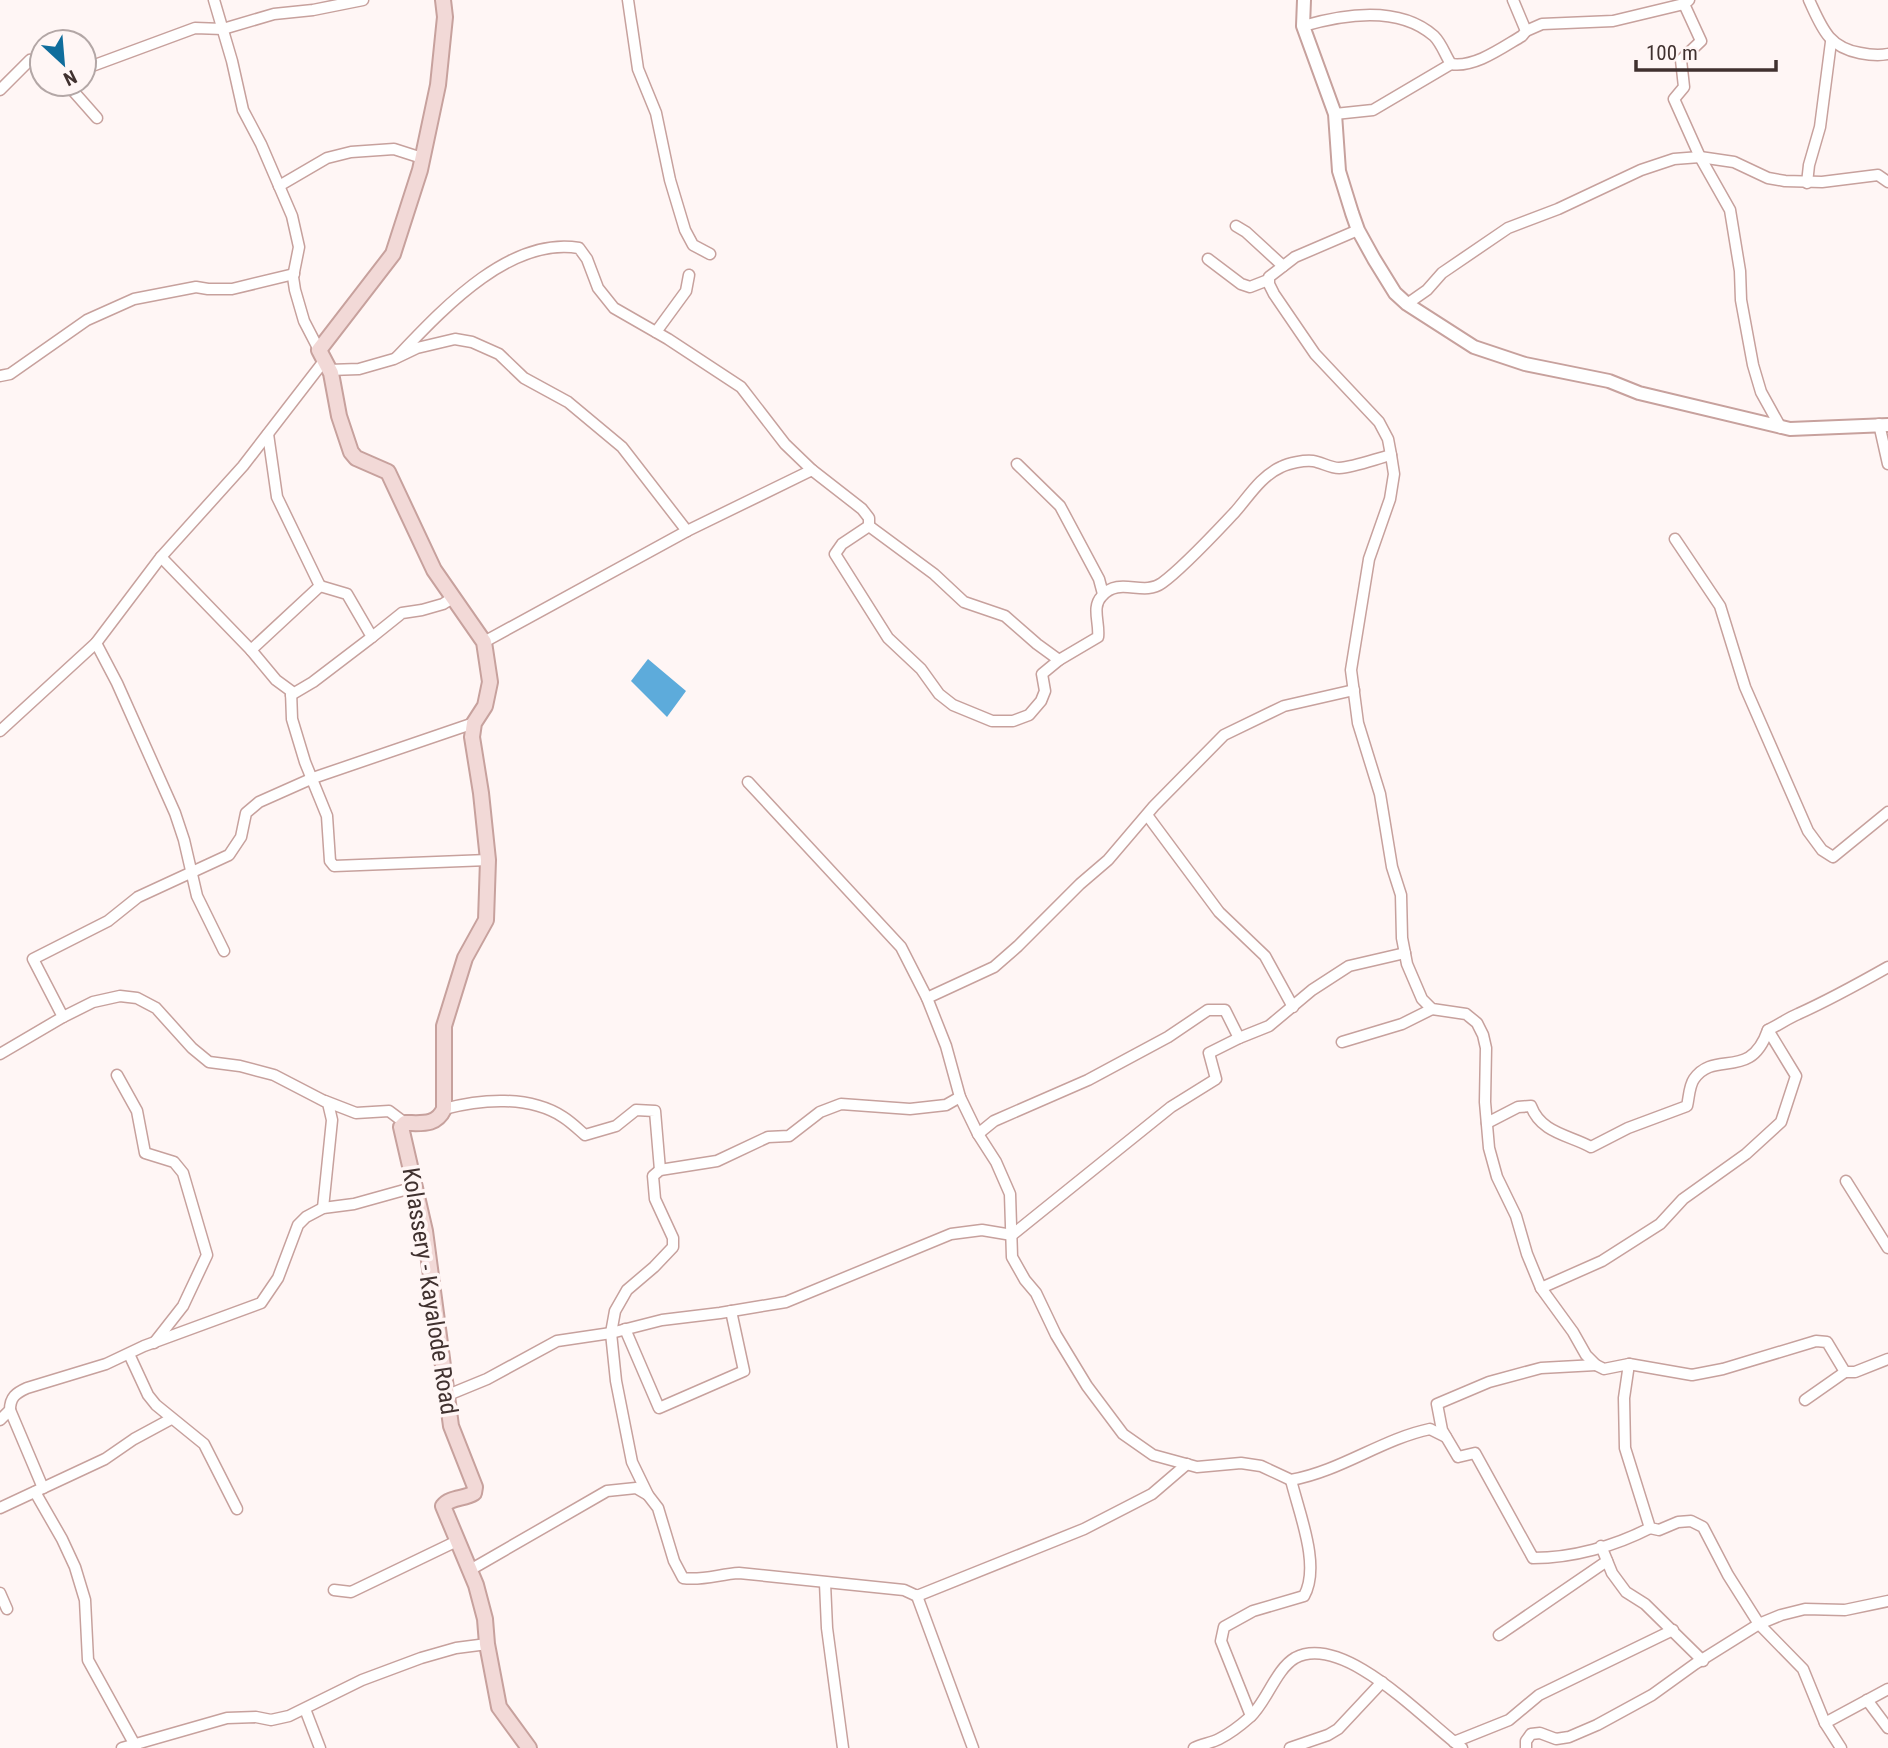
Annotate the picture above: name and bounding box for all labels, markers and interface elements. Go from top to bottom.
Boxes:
north arrow [28,28,98,98]
scale bar [1636,28,1776,72]
text: 100 m [1646,41,1698,65]
text: N [60,65,81,91]
street label: Kolassery - Kayalode Road [397,1166,463,1416]

